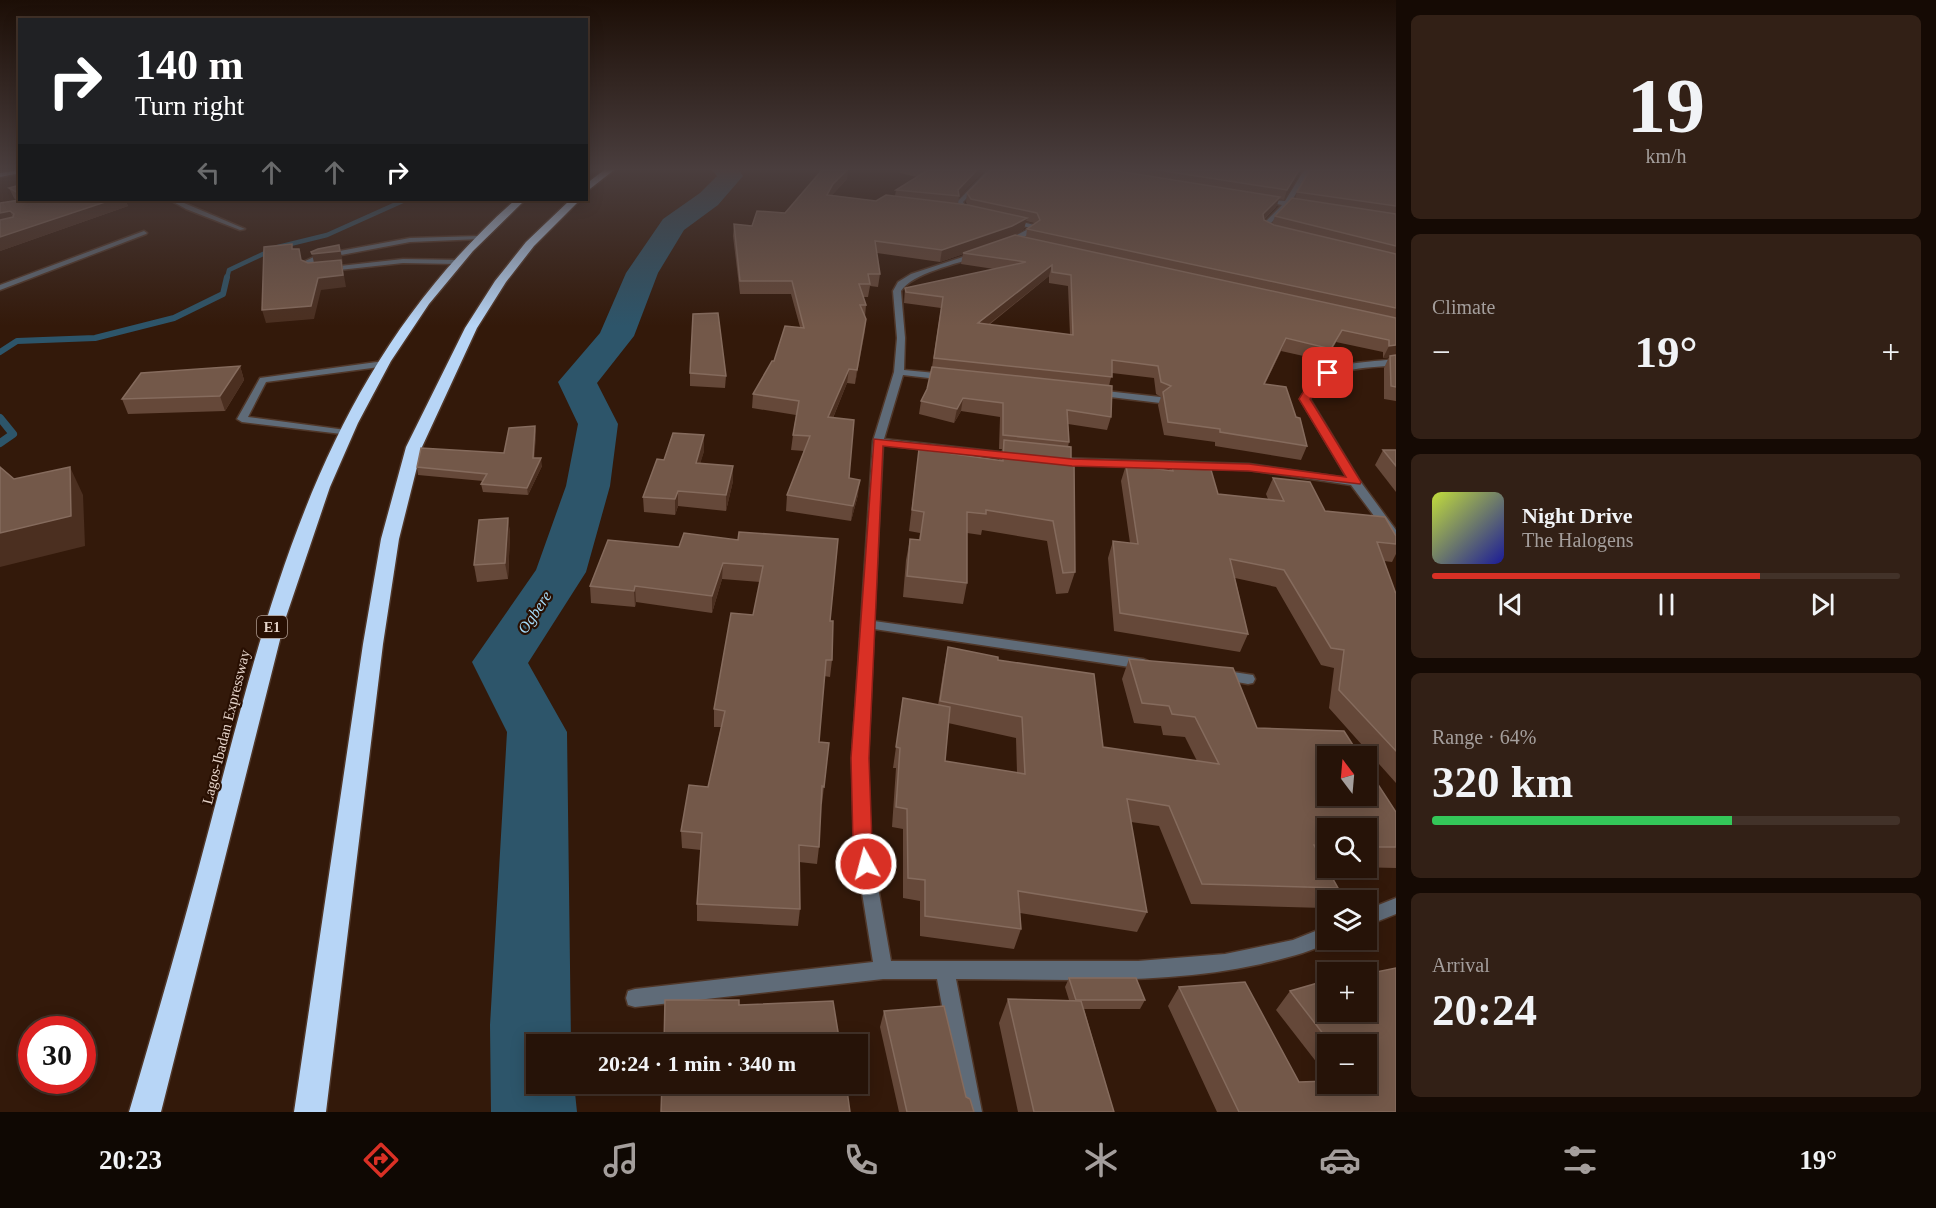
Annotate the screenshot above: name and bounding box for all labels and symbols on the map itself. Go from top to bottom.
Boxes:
pin [1302,347,1353,398]
water label: Ogbere [514,588,556,637]
road number: E1 [257,616,287,638]
street label: Lagos-Ibadan Expressway [199,648,253,806]
north arrow [1317,746,1377,806]
position arrow [834,832,898,896]
speed limit sign: 30 [18,1016,96,1094]

